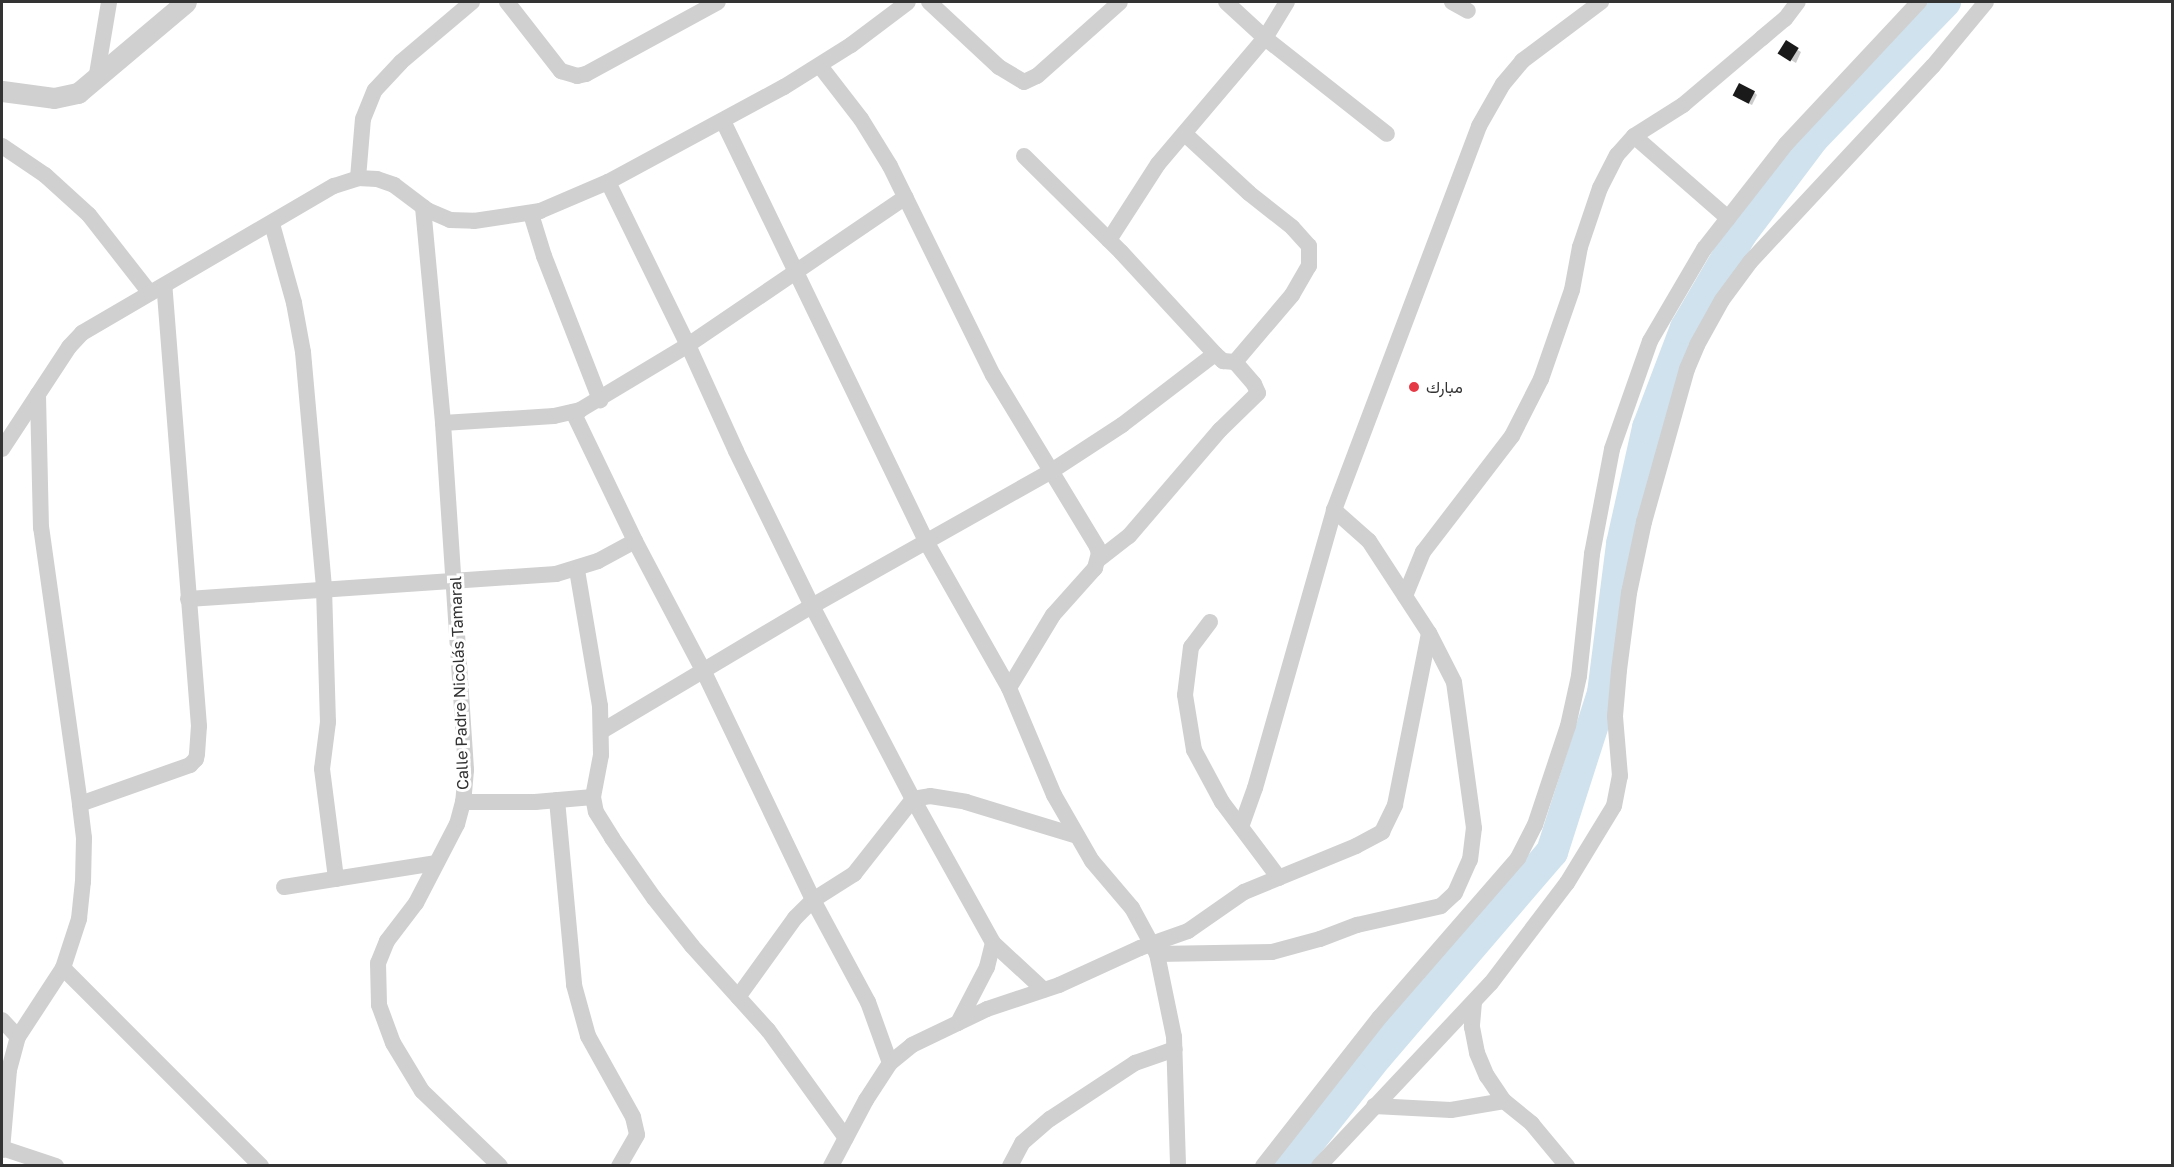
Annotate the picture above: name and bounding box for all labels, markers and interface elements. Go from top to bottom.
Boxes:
place label: مبارك [1426,377,1463,397]
marker: مبارك [1407,380,1421,394]
street label: Calle Padre Nicolás Tamaral [446,576,472,790]

